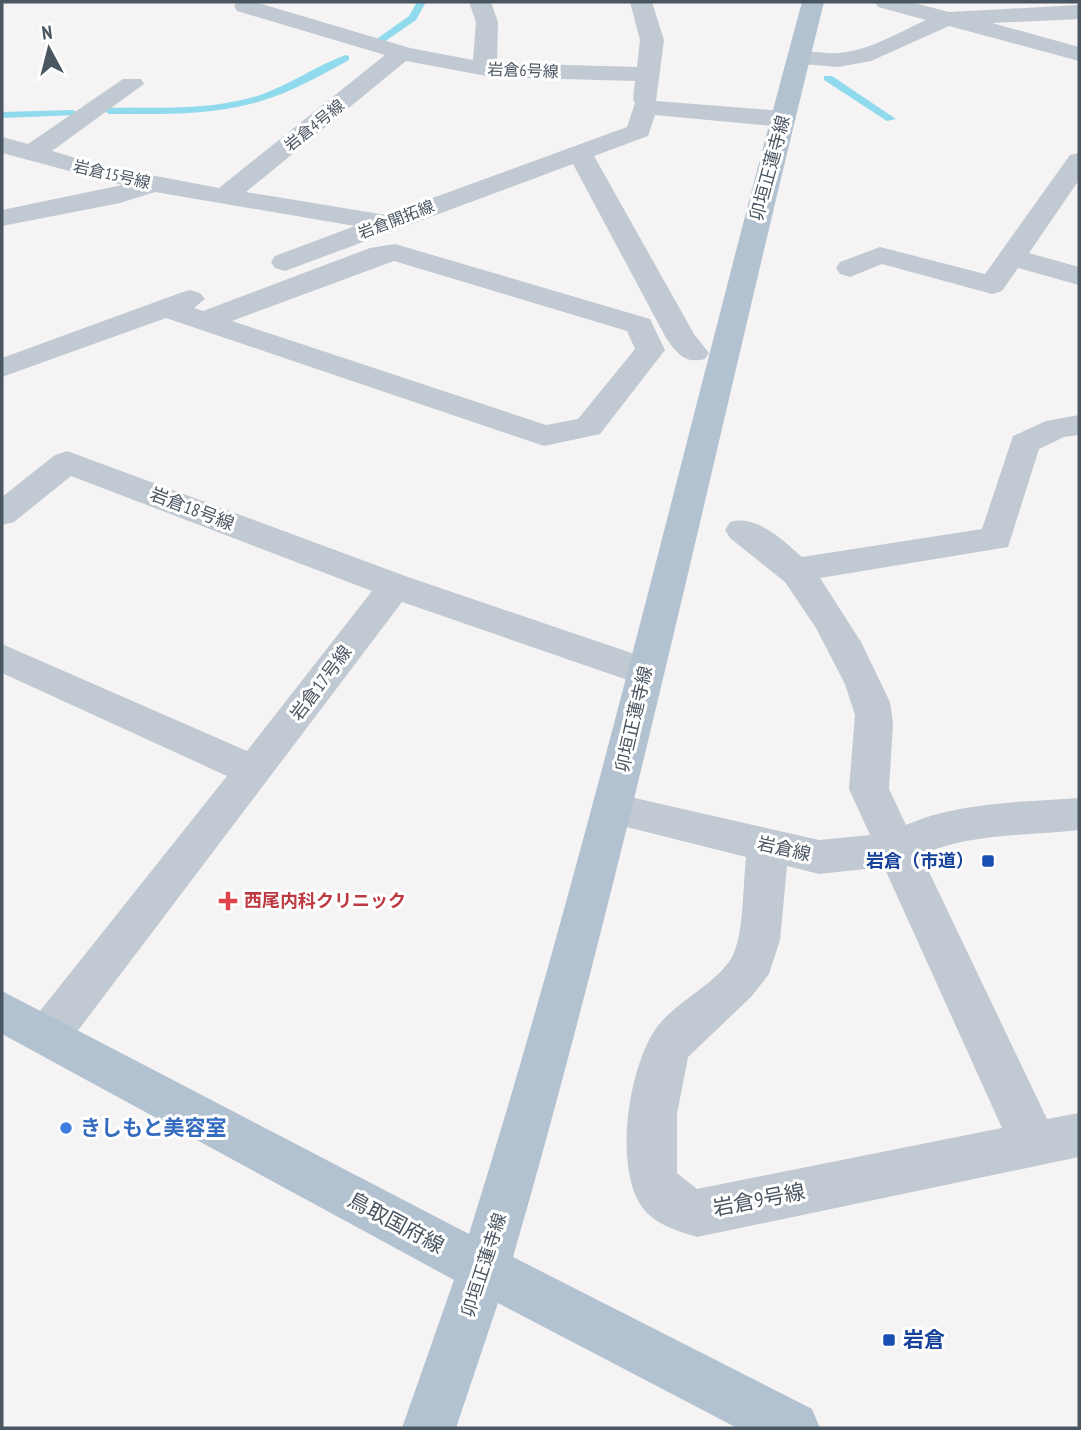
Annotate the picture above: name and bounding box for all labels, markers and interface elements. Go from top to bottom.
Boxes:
north arrow [14,14,84,84]
text: N [40,20,53,45]
street label: 岩倉6号線 [487,59,559,81]
street label: 岩倉4号線 [280,95,348,155]
street label: 卯垣正蓮寺線 [744,113,795,223]
street label: 岩倉15号線 [72,155,152,193]
street label: 岩倉開拓線 [355,195,437,243]
street label: 岩倉18号線 [147,482,237,535]
street label: 岩倉17号線 [285,641,356,725]
street label: 卯垣正蓮寺線 [610,664,657,774]
street label: 岩倉線 [755,831,813,866]
place label: 岩倉（市道） [866,849,974,872]
marker: 岩倉（市道） [980,853,996,869]
place label: 西尾内科クリニック [244,889,406,912]
marker: 西尾内科クリニック [218,891,238,911]
place label: きしもと美容室 [80,1114,227,1141]
marker: きしもと美容室 [58,1120,74,1136]
street label: 岩倉9号線 [710,1177,807,1222]
street label: 鳥取国府線 [344,1186,449,1259]
street label: 卯垣正蓮寺線 [456,1210,511,1320]
place label: 岩倉 [903,1326,945,1353]
marker: 岩倉 [881,1332,897,1348]

